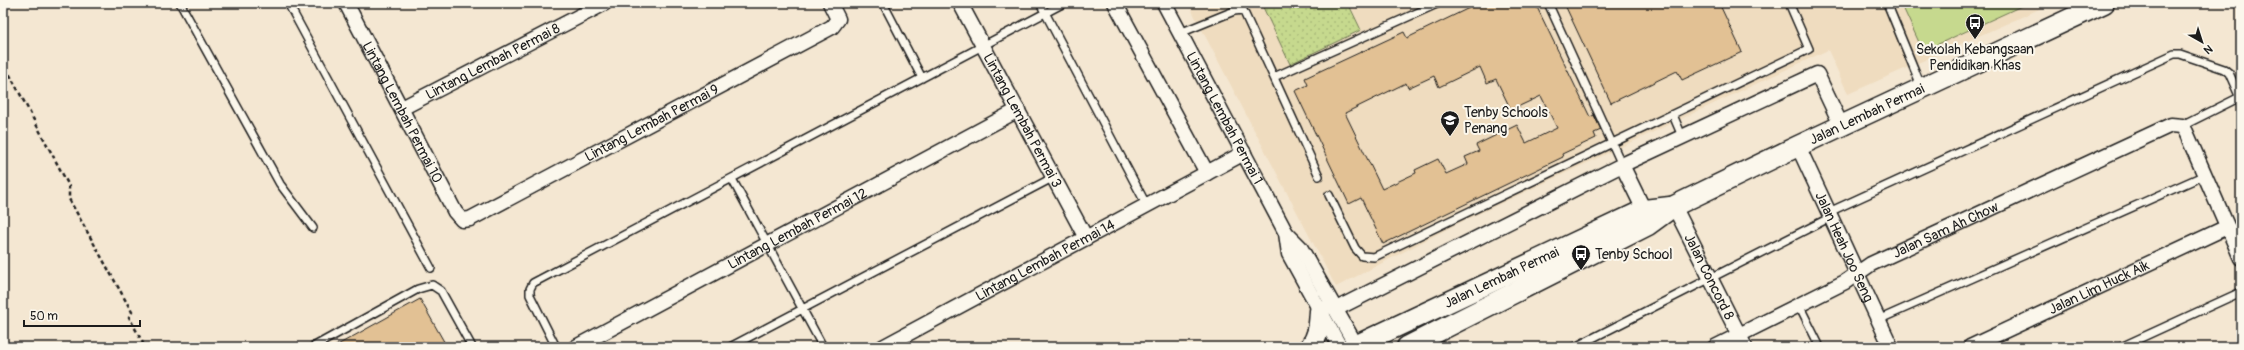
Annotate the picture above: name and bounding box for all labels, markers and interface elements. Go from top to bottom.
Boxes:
bus stop icon: Sekolah Kebangsaan Pendidikan Khas [1964,12,1986,40]
street label: Lintang Lembah Permai 8 [422,19,563,103]
north arrow [2182,22,2222,62]
street label: Lintang Lembah Permai 10 [359,38,447,186]
place label: Sekolah Kebangsaan Pendidikan Khas [1916,41,2034,74]
text: N [2201,42,2215,57]
street label: Lintang Lembah Permai 1 [1183,49,1267,187]
street label: Lintang Lembah Permai 3 [980,50,1066,190]
street label: Lintang Lembah Permai 9 [582,80,722,165]
street label: Jalan Lembah Permai [1807,80,1927,148]
place label: Tenby Schools Penang [1464,104,1549,137]
school or university icon: Tenby Schools Penang [1439,109,1461,137]
street label: Lintang Lembah Permai 12 [725,184,870,273]
street label: Jalan Heah Joo Seng [1812,189,1877,305]
street label: Jalan Sam Ah Chow [1890,197,2001,261]
street label: Lintang Lembah Permai 14 [972,216,1118,304]
street label: Jalan Concord 8 [1681,231,1738,322]
street label: Jalan Lembah Permai [1441,243,1562,311]
bus stop icon: Tenby School [1570,243,1592,271]
place label: Tenby School [1595,246,1673,263]
street label: Jalan Lim Huck Aik [2046,256,2152,318]
scale bar [24,302,140,328]
text: 50 m [30,309,58,324]

